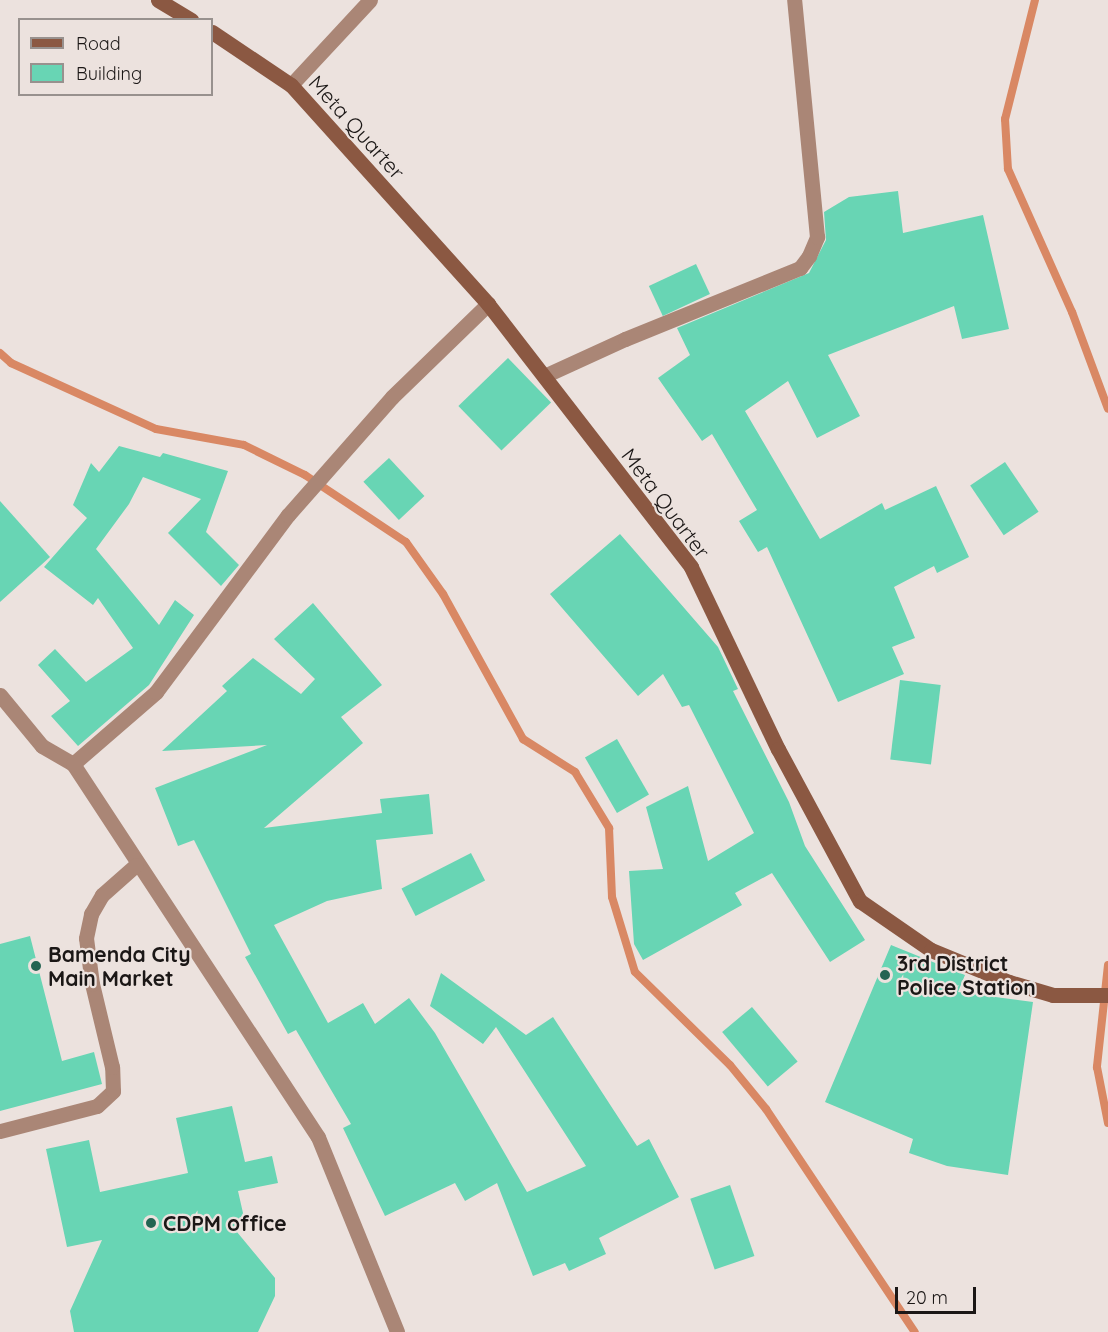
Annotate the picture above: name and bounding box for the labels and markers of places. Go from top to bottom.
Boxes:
place label: Bamenda City Main Market [48,941,191,991]
place label: 3rd District Police Station [897,950,1036,1000]
marker: Bamenda City Main Market [29,959,43,973]
marker: 3rd District Police Station [878,968,892,982]
place label: CDPM office [163,1210,287,1236]
marker: CDPM office [144,1216,158,1230]

